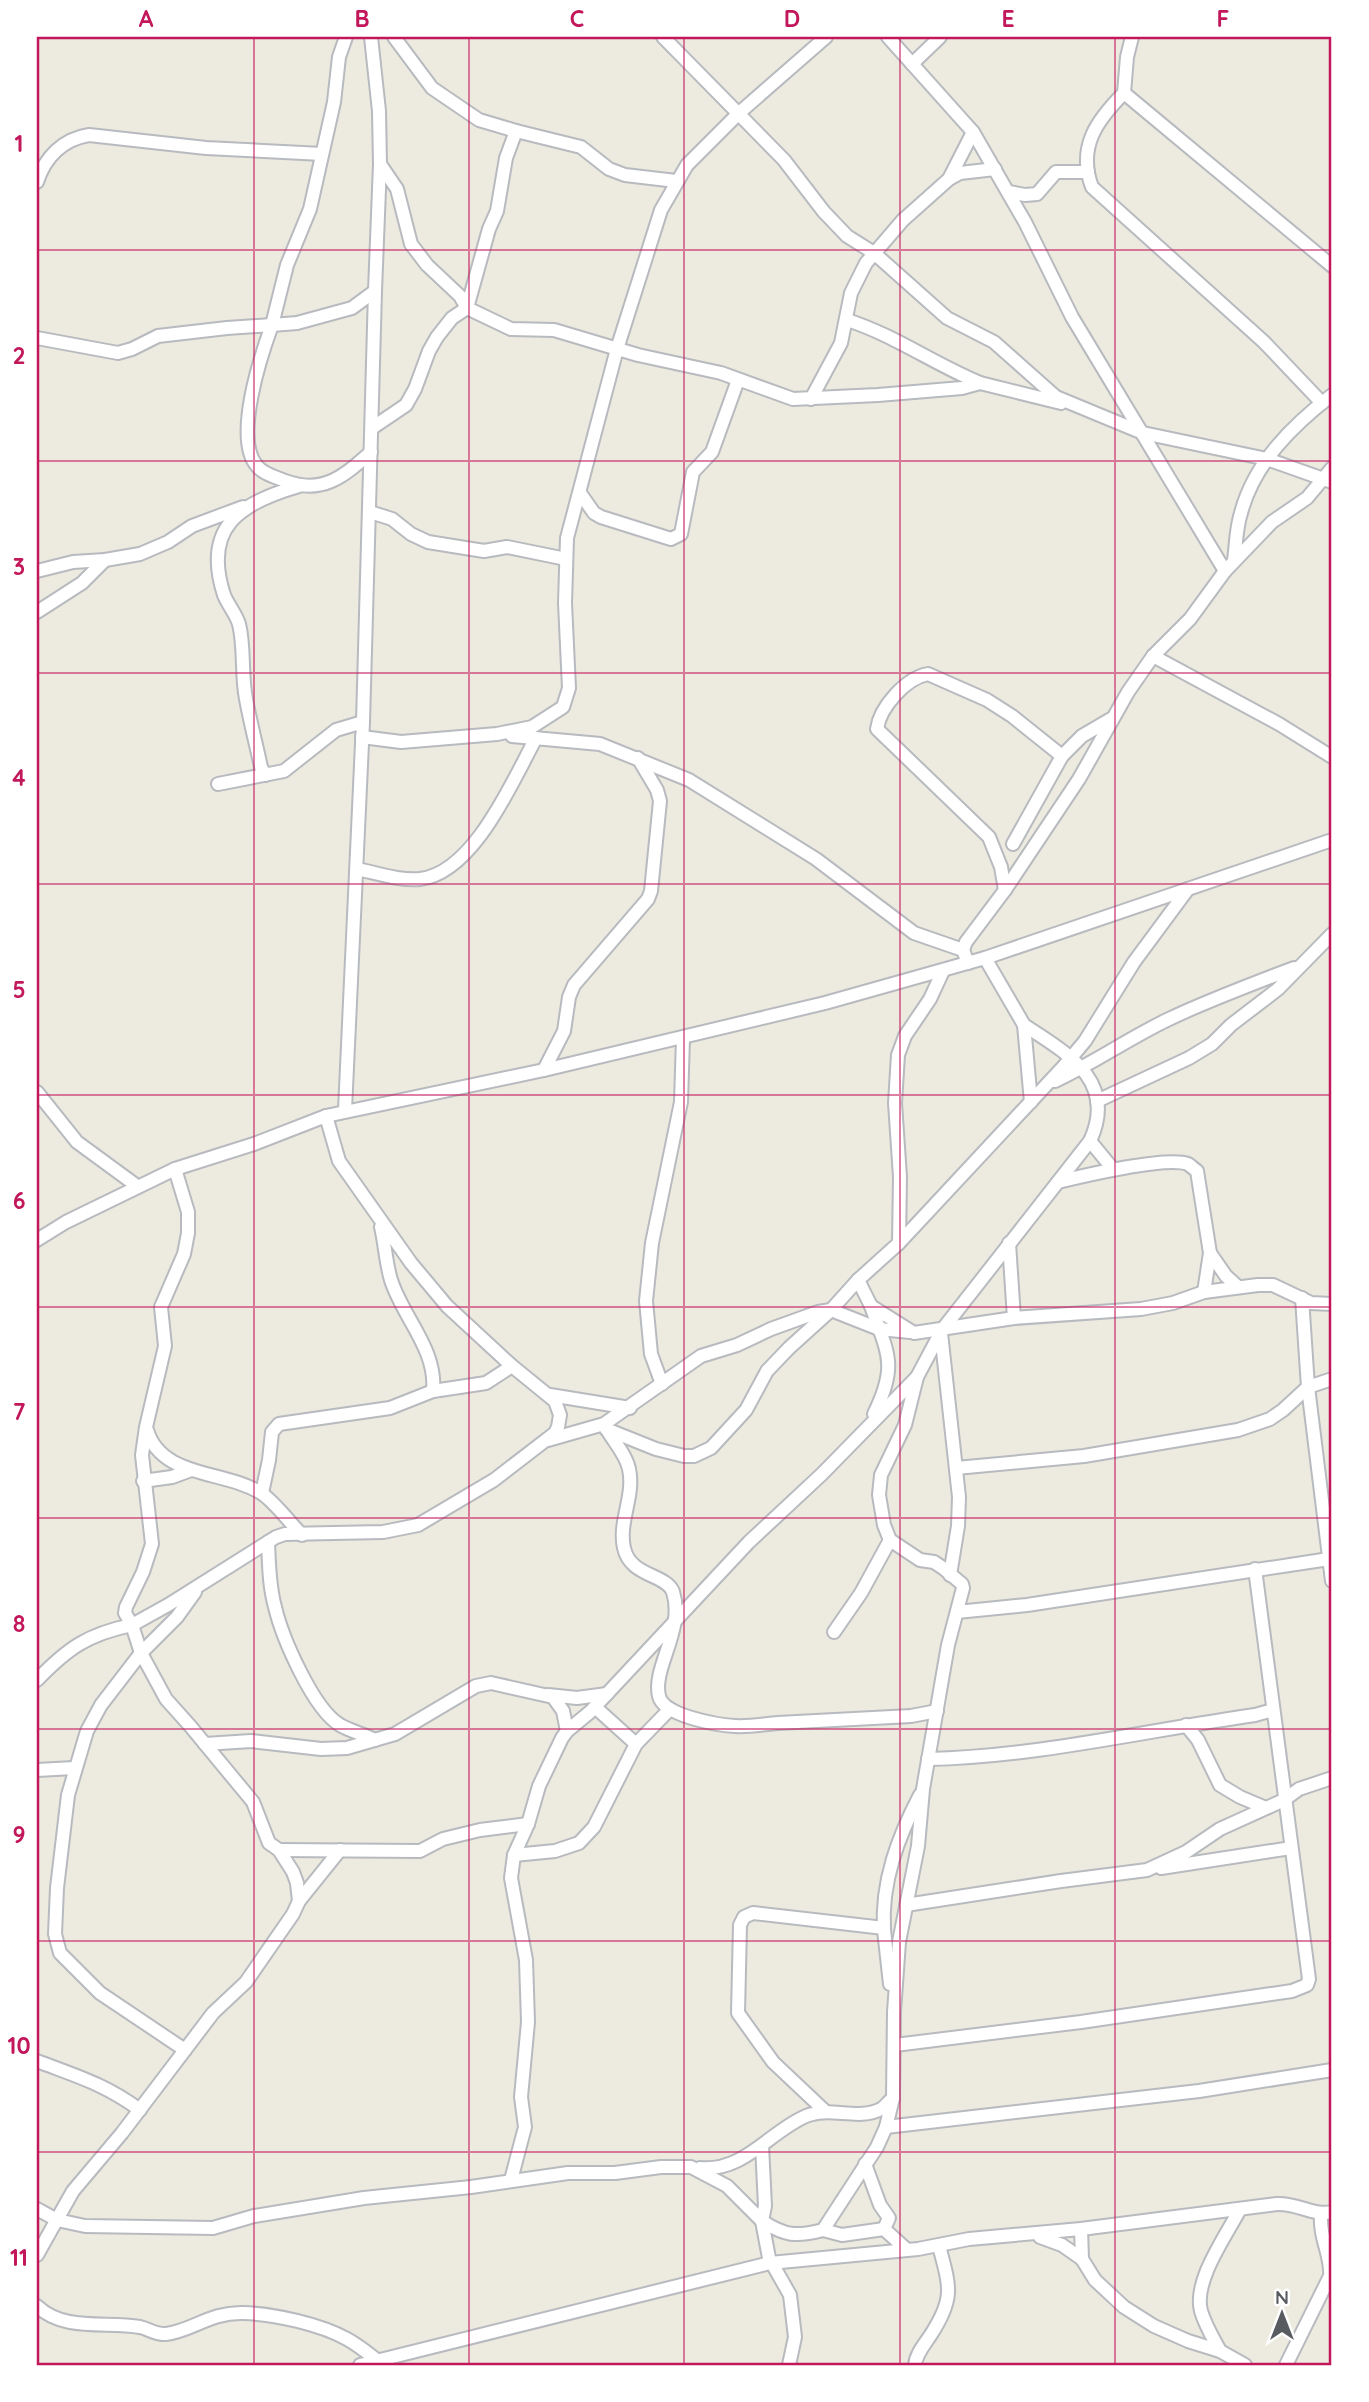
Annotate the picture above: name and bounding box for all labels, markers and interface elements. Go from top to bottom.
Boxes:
text: A [139,4,154,33]
text: B [354,4,370,33]
text: C [570,4,584,33]
text: D [784,4,800,33]
text: E [1001,4,1015,33]
text: F [1217,4,1229,33]
text: 1 [15,129,23,158]
text: 2 [12,341,26,370]
text: 3 [13,552,25,581]
text: 4 [12,763,26,792]
text: 5 [12,975,26,1004]
text: 6 [13,1186,25,1215]
text: 7 [13,1397,26,1426]
text: 8 [13,1609,25,1638]
text: 9 [12,1820,26,1849]
text: 10 [7,2031,31,2060]
text: 11 [10,2243,28,2272]
north arrow [1246,2280,1316,2350]
text: N [1275,2285,1289,2309]

